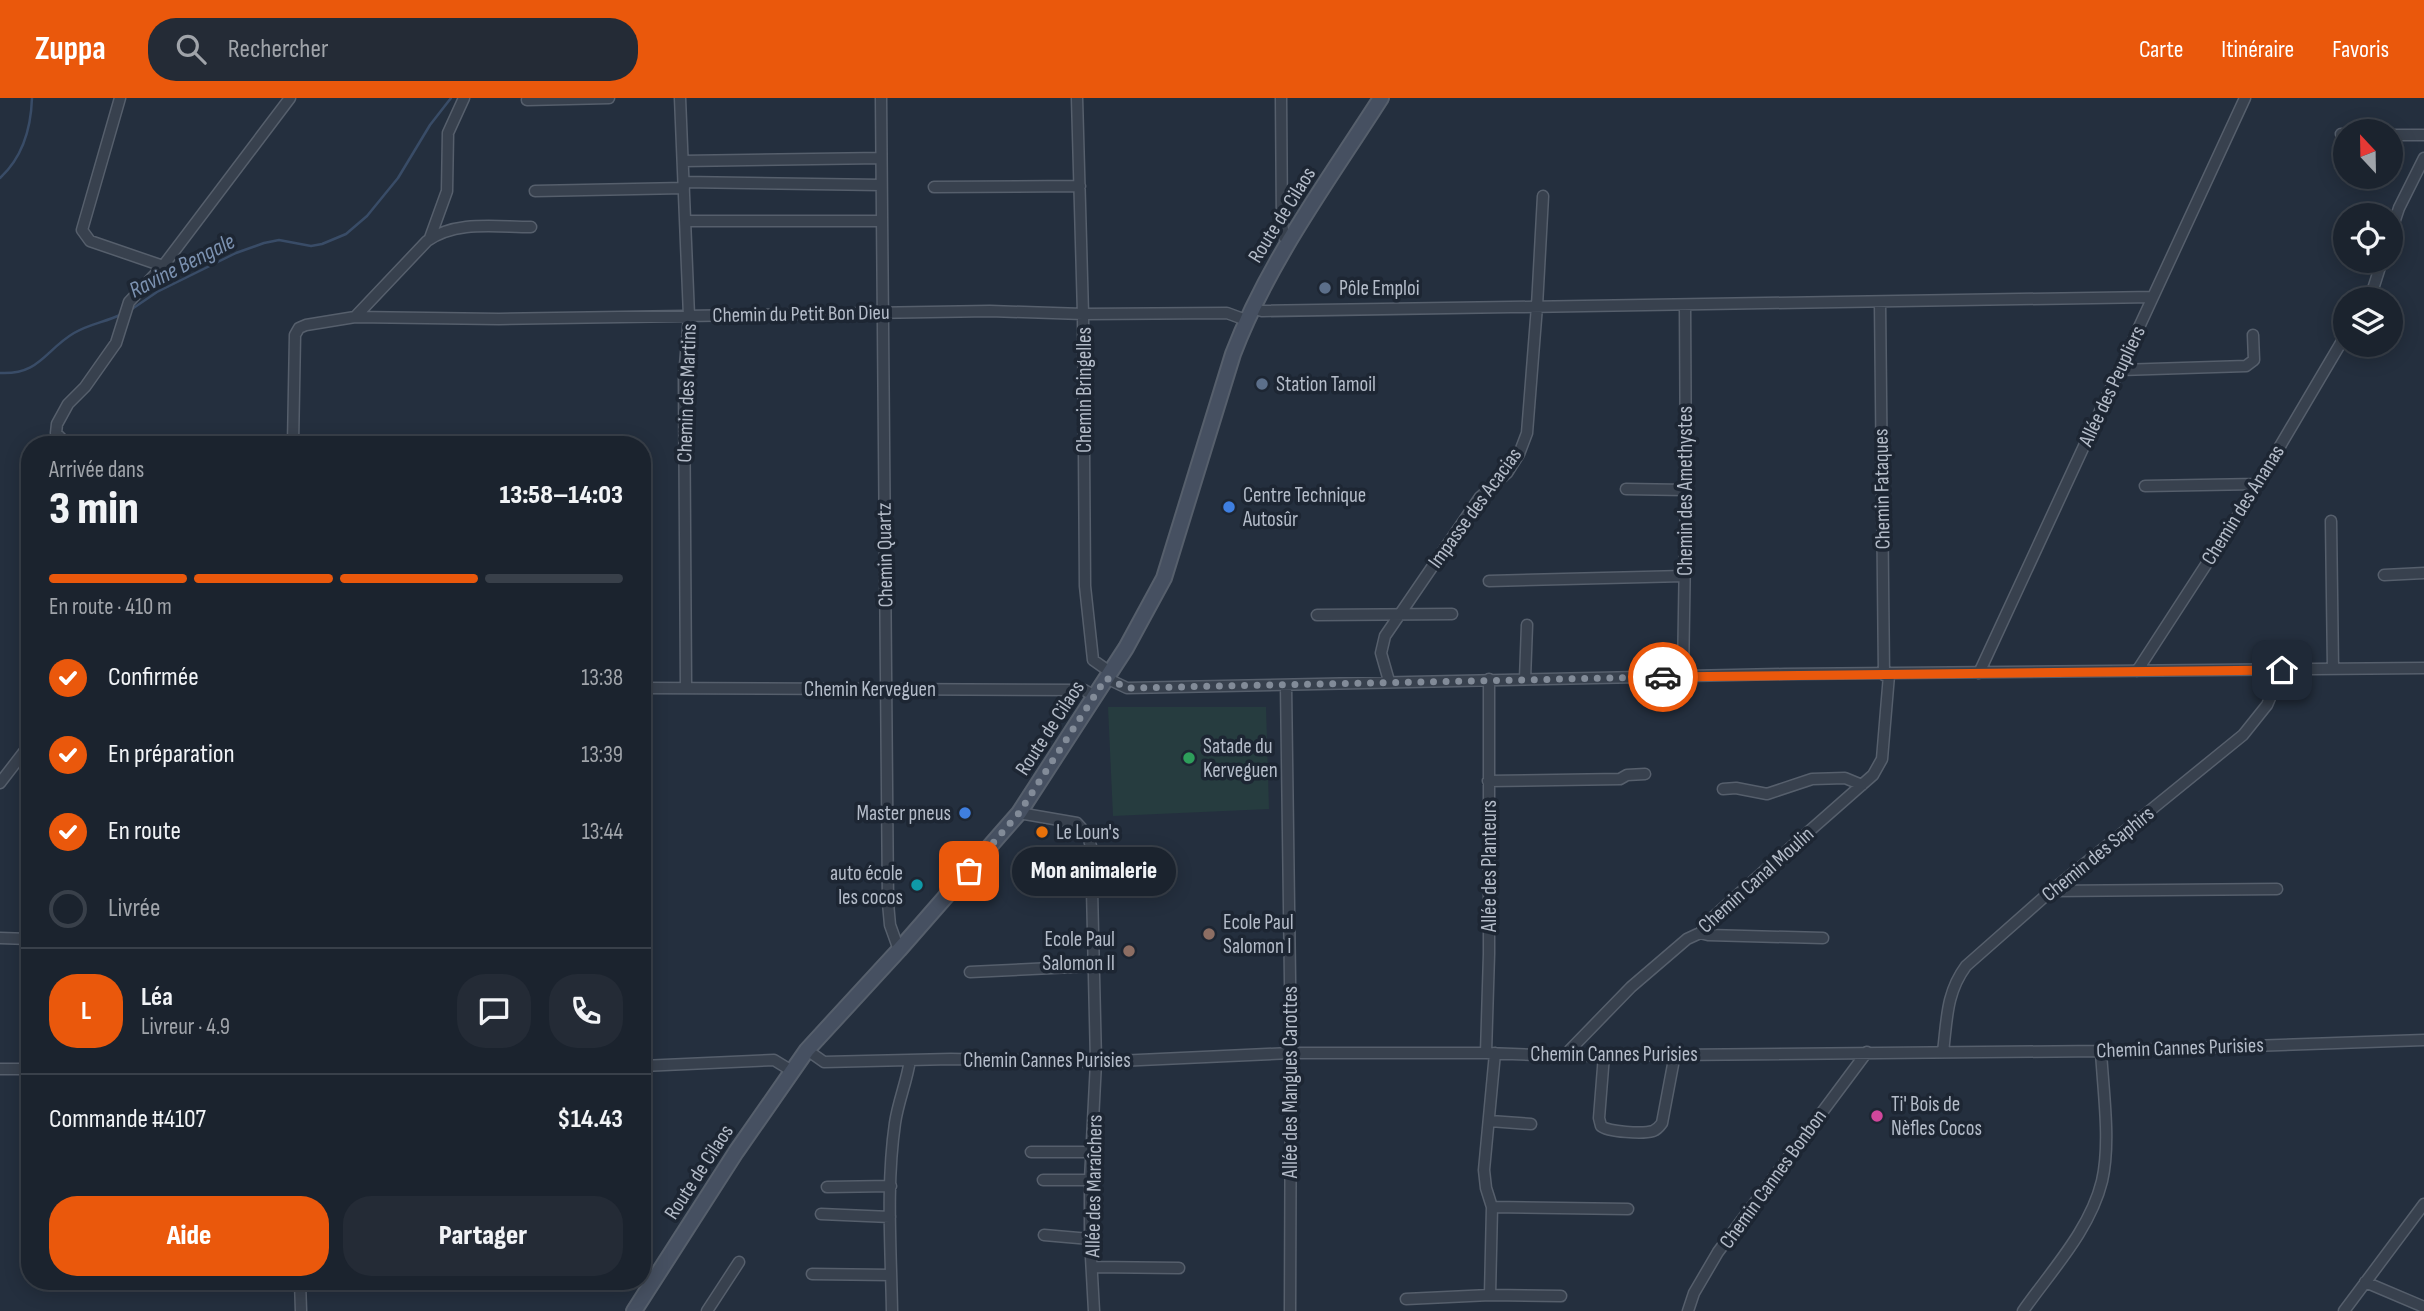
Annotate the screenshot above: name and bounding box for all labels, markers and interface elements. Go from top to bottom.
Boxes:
search box [148,18,638,81]
text: Zuppa [35,29,106,69]
icon: search [172,30,210,68]
text: Rechercher [228,34,328,65]
text: Carte [2139,35,2183,64]
text: Itinéraire [2221,35,2294,64]
text: Favoris [2332,35,2389,64]
north arrow [2333,119,2403,189]
map controls [2333,119,2403,357]
street label: Route de Cilaos [1243,163,1321,267]
button: locate [2333,203,2403,273]
water label: Ravine Bengale [124,227,240,305]
place label: Pôle Emploi [1339,276,1420,301]
marker: Pôle Emploi [1317,280,1333,296]
button: layers [2333,287,2403,357]
street label: Chemin du Petit Bon Dieu [712,300,890,328]
street label: Allée des Peupliers [2073,322,2151,451]
street label: Chemin des Martins [672,323,702,463]
street label: Chemin Bringelles [1072,327,1097,453]
place label: Station Tamoil [1276,372,1376,397]
marker: Station Tamoil [1254,376,1270,392]
street label: Chemin des Amethystes [1673,406,1698,576]
street label: Chemin Fataques [1868,428,1896,550]
street label: Chemin des Ananas [2196,441,2290,569]
street label: Impasse des Acacias [1423,443,1527,573]
text: Arrivée dans [49,456,144,484]
text: 13:58–14:03 [500,480,623,511]
text: 3 min [49,482,139,537]
place label: Centre Technique Autosûr [1242,483,1366,532]
marker: Centre Technique Autosûr [1221,499,1237,515]
street label: Chemin Quartz [872,502,898,608]
text: En route · 410 m [49,593,172,621]
pin [2252,640,2312,700]
courier [1628,642,1698,712]
icon: home [2263,651,2301,689]
icon: car [1644,658,1682,696]
icon: check [49,659,87,697]
text: Confirmée [108,662,199,693]
text: 13:38 [581,664,623,692]
street label: Route de Cilaos [1010,676,1090,780]
street label: Chemin Kerveguen [804,677,936,702]
place label: Satade du Kerveguen [1203,734,1278,783]
icon: check [49,736,87,774]
text: En préparation [108,739,235,770]
text: 13:39 [581,741,623,769]
marker: Satade du Kerveguen [1181,750,1197,766]
street label: Allée des Planteurs [1477,800,1502,933]
place label: Master pneus [856,801,951,826]
street label: Chemin des Saphirs [2037,801,2159,907]
marker: Master pneus [957,805,973,821]
icon: check [49,813,87,851]
text: En route [108,816,181,847]
text: 13:44 [582,818,623,846]
place label: Le Loun's [1056,820,1119,845]
street label: Chemin Canal Moulin [1693,822,1819,938]
marker: Le Loun's [1034,824,1050,840]
pin [939,841,999,901]
callout: Mon animalerie [1011,846,1176,896]
icon: bag [950,852,988,890]
text: Mon animalerie [1031,857,1157,885]
place label: auto école les cocos [830,861,903,910]
marker: auto école les cocos [909,877,925,893]
text: Livrée [108,893,160,924]
place label: Ecole Paul Salomon I [1223,910,1294,959]
marker: Ecole Paul Salomon I [1201,926,1217,942]
place label: Ecole Paul Salomon II [1042,927,1115,976]
marker: Ecole Paul Salomon II [1121,943,1137,959]
button: chat [457,974,531,1048]
button: phone [549,974,623,1048]
text: Léa [141,982,173,1013]
street label: Allée des Mangues Carottes [1278,986,1303,1179]
text: L [81,996,91,1027]
text: Livreur · 4.9 [141,1013,230,1041]
street label: Chemin Cannes Purisies [2096,1033,2264,1063]
street label: Chemin Cannes Purisies [1530,1042,1698,1067]
street label: Chemin Cannes Purisies [963,1048,1131,1073]
place label: Ti' Bois de Nèfles Cocos [1891,1092,1982,1141]
text: Commande #4107 [49,1104,206,1135]
text: $14.43 [557,1104,623,1135]
street label: Chemin Cannes Bonbon [1714,1104,1832,1254]
marker: Ti' Bois de Nèfles Cocos [1869,1108,1885,1124]
street label: Allée des Maraîchers [1080,1114,1108,1259]
street label: Route de Cilaos [659,1120,739,1224]
button: Aide [49,1196,329,1276]
button: Partager [343,1196,623,1276]

